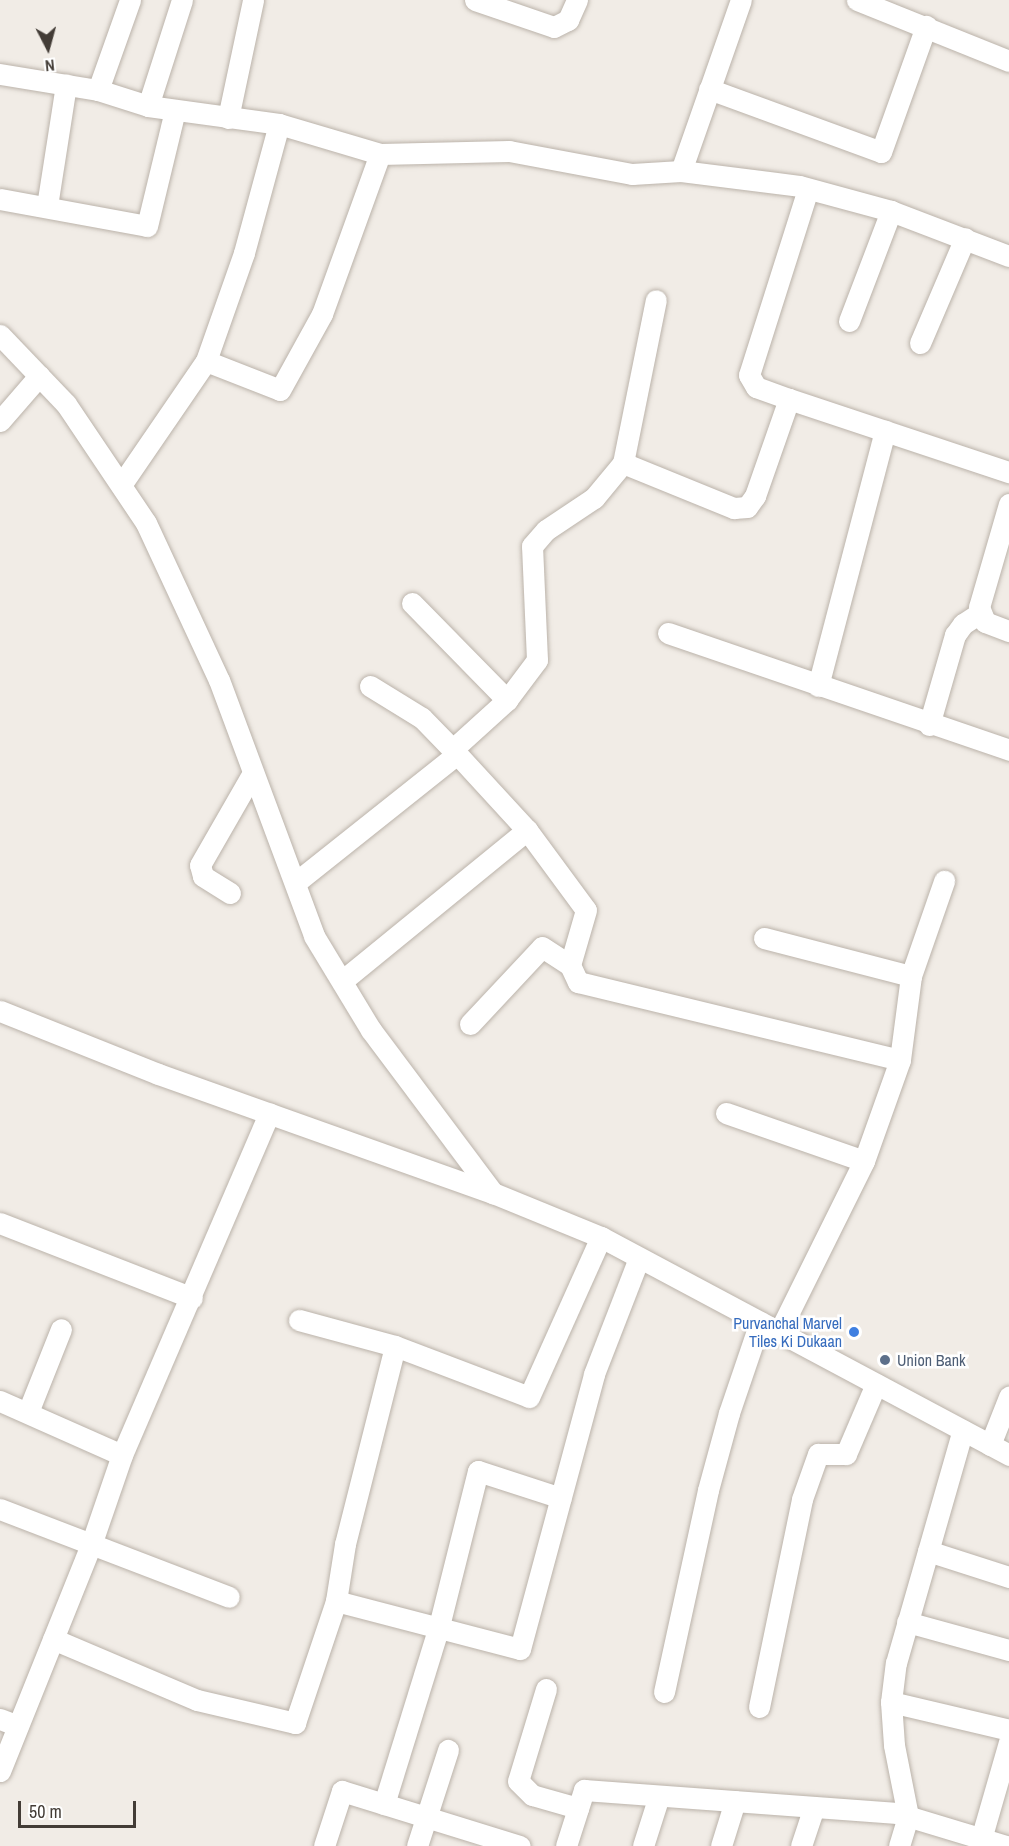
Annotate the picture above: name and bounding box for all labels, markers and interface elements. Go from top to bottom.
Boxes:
north arrow [18,18,78,78]
text: N [44,54,56,77]
place label: Purvanchal Marvel Tiles Ki Dukaan [733,1313,842,1351]
marker: Purvanchal Marvel Tiles Ki Dukaan [847,1325,861,1339]
place label: Union Bank [897,1350,966,1370]
marker: Union Bank [878,1353,892,1367]
scale bar [21,1789,140,1827]
text: 50 m [29,1799,62,1824]

